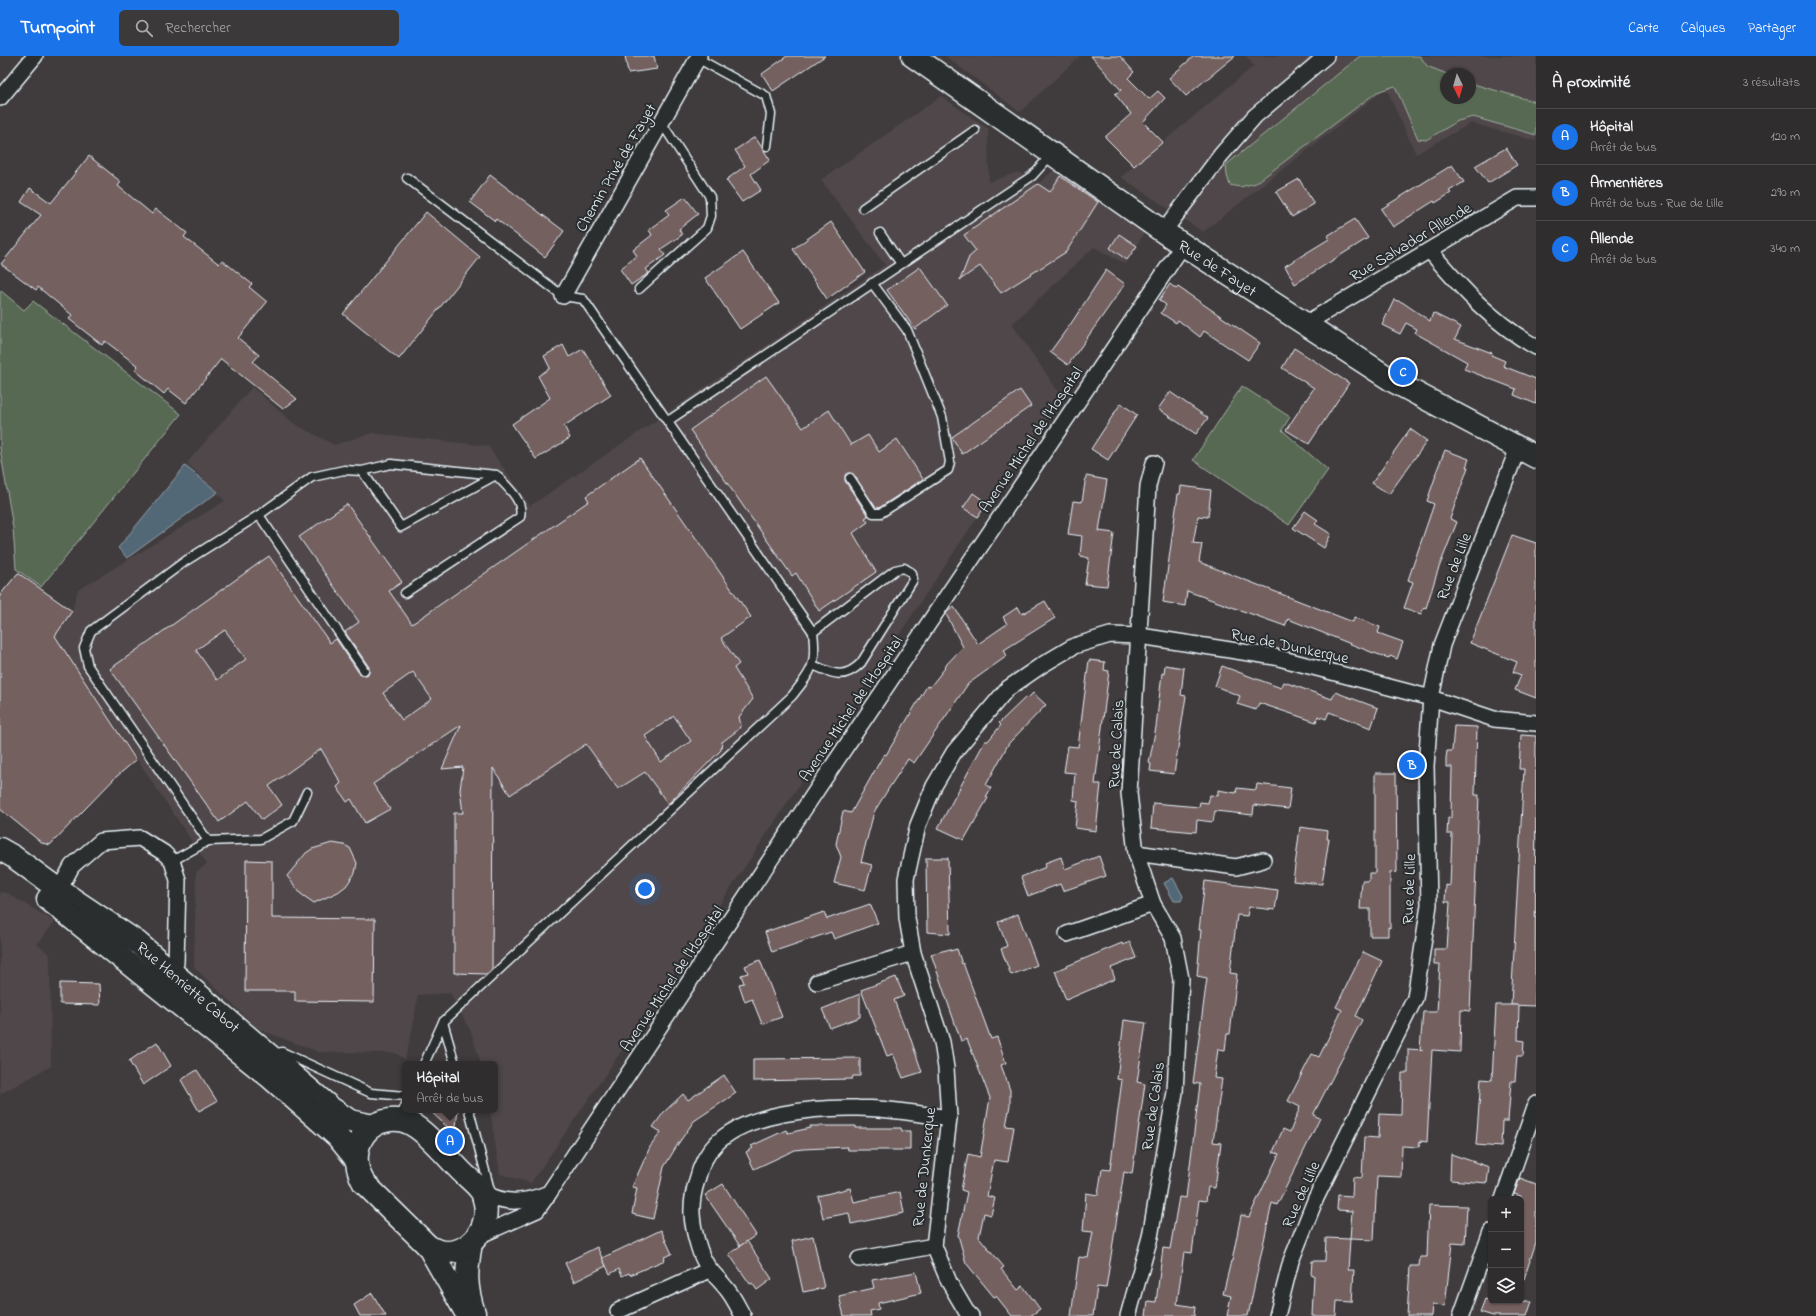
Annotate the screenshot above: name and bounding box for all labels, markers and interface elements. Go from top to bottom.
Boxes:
search box [119,10,399,46]
text: Turnpoint [20,15,95,42]
icon: search [133,17,155,39]
text: Rechercher [165,17,231,39]
text: Carte [1628,18,1659,39]
text: Calques [1681,18,1726,39]
text: Partager [1748,18,1796,39]
north arrow [1440,68,1476,104]
text: À proximité [1552,70,1630,95]
text: 3 résultats [1743,73,1800,92]
street label: Chemin Privé de Fayet [570,99,664,237]
text: Hôpital [1590,116,1633,138]
text: A [1561,127,1569,146]
text: 120 m [1770,127,1800,146]
text: Arrêt de bus [1590,138,1657,157]
text: Armentières [1590,172,1663,194]
text: B [1561,183,1569,202]
text: 290 m [1771,183,1800,202]
text: Arrêt de bus · Rue de Lille [1590,194,1723,213]
street label: Rue Salvador Allende [1346,196,1477,289]
text: Allende [1590,228,1634,250]
street label: Rue de Fayet [1173,234,1262,304]
text: C [1561,239,1569,258]
text: 340 m [1770,239,1800,258]
text: Arrêt de bus [1590,250,1657,269]
pin: C [1390,357,1416,387]
street label: Avenue Michel de l'Hospital [974,362,1090,518]
street label: Rue de Lille [1431,529,1479,604]
street label: Rue de Dunkerque [1228,623,1352,671]
street label: Avenue Michel de l'Hospital [794,631,910,787]
street label: Rue de Calais [1103,699,1131,789]
pin: B [1399,750,1425,780]
street label: Rue de Lille [1397,853,1423,925]
your location [635,879,655,899]
street label: Avenue Michel de l'Hospital [615,901,731,1057]
street label: Rue Henriette Cabot [130,937,245,1040]
popup [402,1061,498,1113]
street label: Rue de Calais [1136,1061,1172,1152]
text: Hôpital [417,1067,460,1089]
text: Arrêt de bus [417,1089,483,1108]
street label: Rue de Dunkerque [907,1105,943,1228]
pin: A [437,1126,463,1156]
street label: Rue de Lille [1277,1157,1327,1232]
map controls [1488,1196,1524,1304]
button: + [1488,1196,1524,1232]
button: − [1488,1232,1524,1268]
button: layers [1488,1268,1524,1304]

